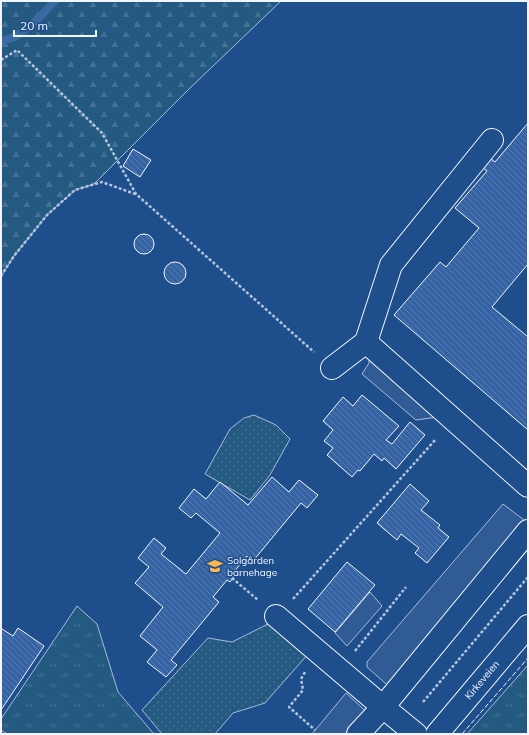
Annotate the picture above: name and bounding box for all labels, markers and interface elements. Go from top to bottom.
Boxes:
scale bar [14,12,96,38]
text: 20 m [20,18,48,33]
place label: Solgården barnehage [227,554,277,579]
school or university icon: Solgården barnehage [206,557,224,575]
street label: Kirkeveien [462,658,502,702]

